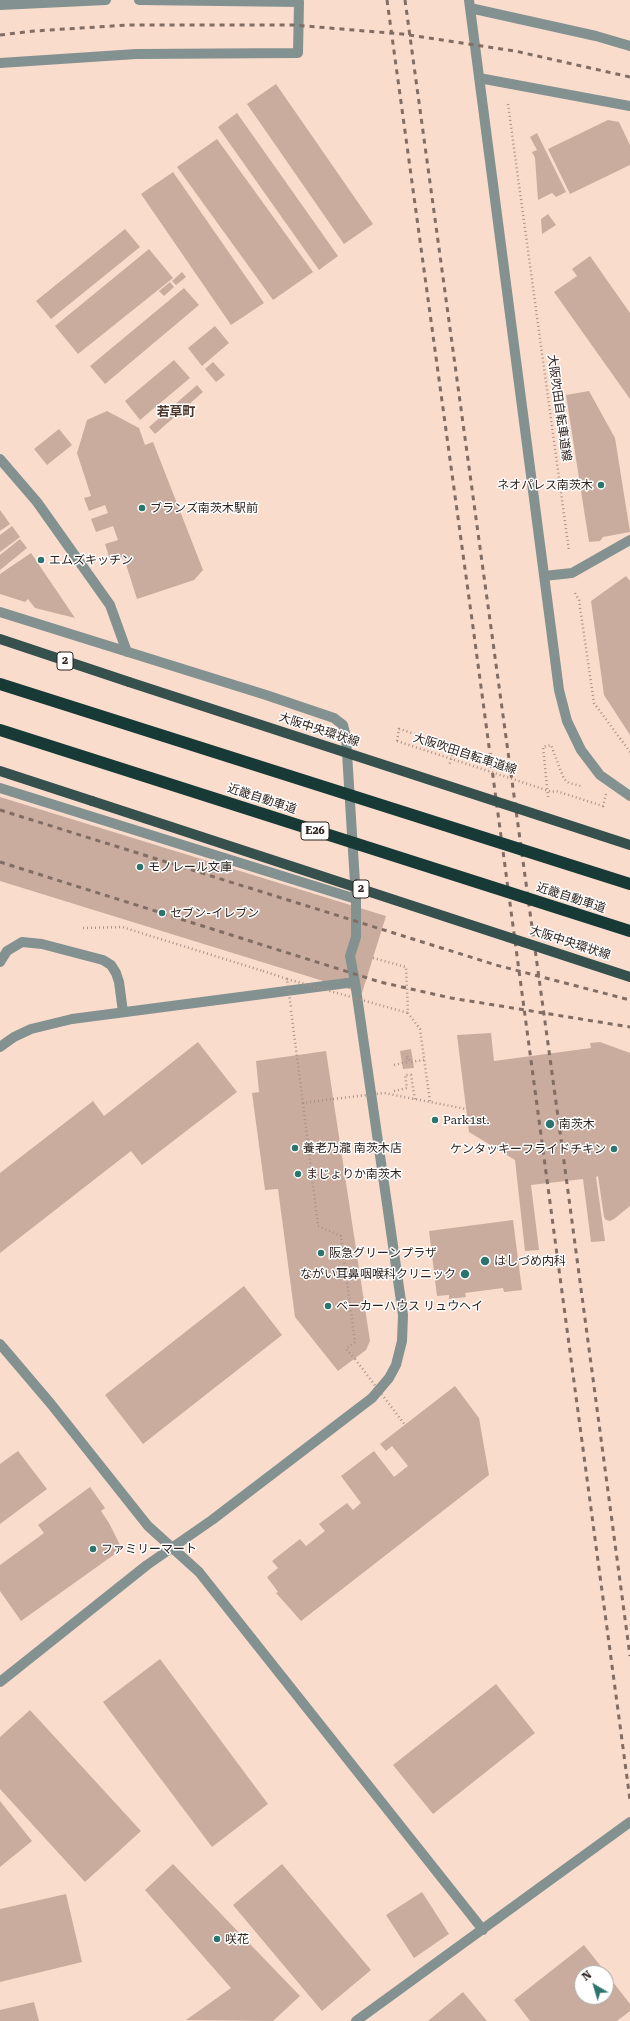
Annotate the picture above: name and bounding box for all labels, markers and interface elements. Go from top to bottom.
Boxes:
street label: 大阪吹田自転車道線 [544,354,574,462]
district label: 若草町 [157,404,195,420]
place label: ネオパレス南茨木 [497,478,593,492]
marker: ネオパレス南茨木 [596,480,606,490]
place label: ブランズ南茨木駅前 [150,501,258,515]
marker: ブランズ南茨木駅前 [137,503,147,513]
place label: エムズキッチン [49,553,133,567]
marker: エムズキッチン [36,555,46,565]
road number: 2 [57,652,73,670]
street label: 大阪中央環状線 [277,710,361,750]
street label: 大阪吹田自転車道線 [411,730,519,778]
street label: 近畿自動車道 [226,781,298,817]
road number: E26 [301,822,329,840]
place label: モノレール文庫 [148,860,232,874]
marker: モノレール文庫 [135,862,145,872]
road number: 2 [353,880,369,898]
street label: 近畿自動車道 [535,880,607,916]
place label: セブン-イレブン [170,906,259,920]
marker: セブン-イレブン [157,908,167,918]
street label: 大阪中央環状線 [528,923,612,963]
place label: Park1st. [443,1113,490,1127]
marker: Park1st. [430,1115,440,1125]
place label: 南茨木 [559,1117,595,1131]
marker: 南茨木 [544,1118,556,1130]
place label: 養老乃瀧 南茨木店 [303,1141,402,1155]
place label: ケンタッキーフライドチキン [450,1142,606,1156]
marker: 養老乃瀧 南茨木店 [290,1143,300,1153]
marker: ケンタッキーフライドチキン [609,1144,619,1154]
place label: まじょりか南茨木 [306,1167,402,1181]
marker: まじょりか南茨木 [293,1169,303,1179]
place label: 阪急グリーンプラザ [329,1246,437,1260]
marker: 阪急グリーンプラザ [316,1248,326,1258]
place label: はしづめ内科 [494,1254,566,1268]
marker: はしづめ内科 [479,1255,491,1267]
place label: ながい耳鼻咽喉科クリニック [300,1267,456,1281]
marker: ながい耳鼻咽喉科クリニック [459,1268,471,1280]
place label: ベーカーハウス リュウヘイ [336,1299,483,1313]
marker: ベーカーハウス リュウヘイ [323,1301,333,1311]
place label: ファミリーマート [101,1542,197,1556]
marker: ファミリーマート [88,1544,98,1554]
place label: 咲花 [225,1932,249,1946]
marker: 咲花 [212,1934,222,1944]
north arrow [574,1965,614,2005]
text: N [580,1968,594,1984]

